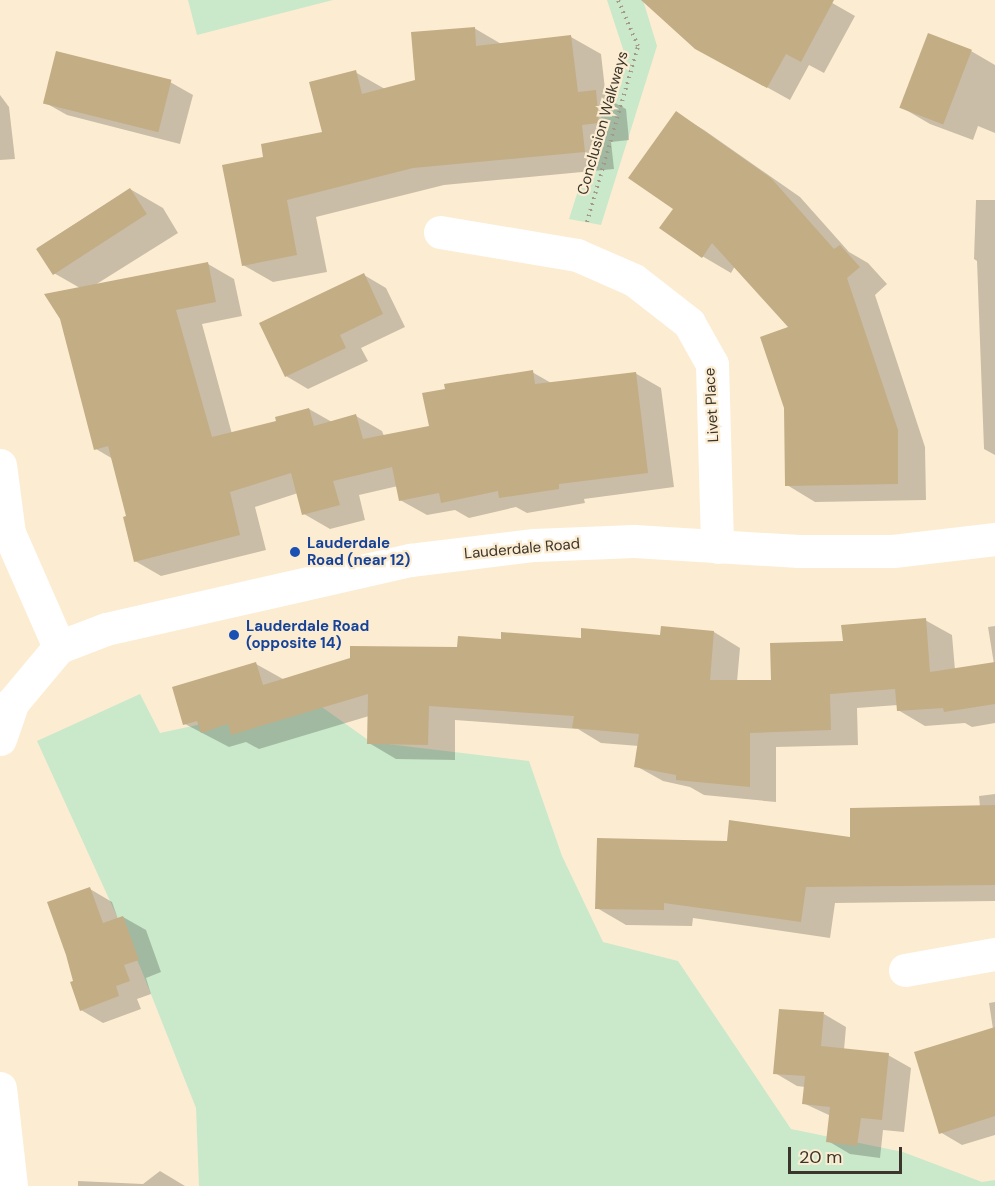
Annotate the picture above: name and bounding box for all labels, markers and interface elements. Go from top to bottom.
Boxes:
street label: Conclusion Walkways [574,49,632,197]
street label: Livet Place [701,367,723,443]
place label: Lauderdale Road (near 12) [307,534,410,569]
street label: Lauderdale Road [463,535,581,563]
marker: Lauderdale Road (near 12) [288,545,302,559]
place label: Lauderdale Road (opposite 14) [246,617,369,652]
marker: Lauderdale Road (opposite 14) [227,628,241,642]
scale bar [791,1135,905,1173]
text: 20 m [799,1145,842,1169]

